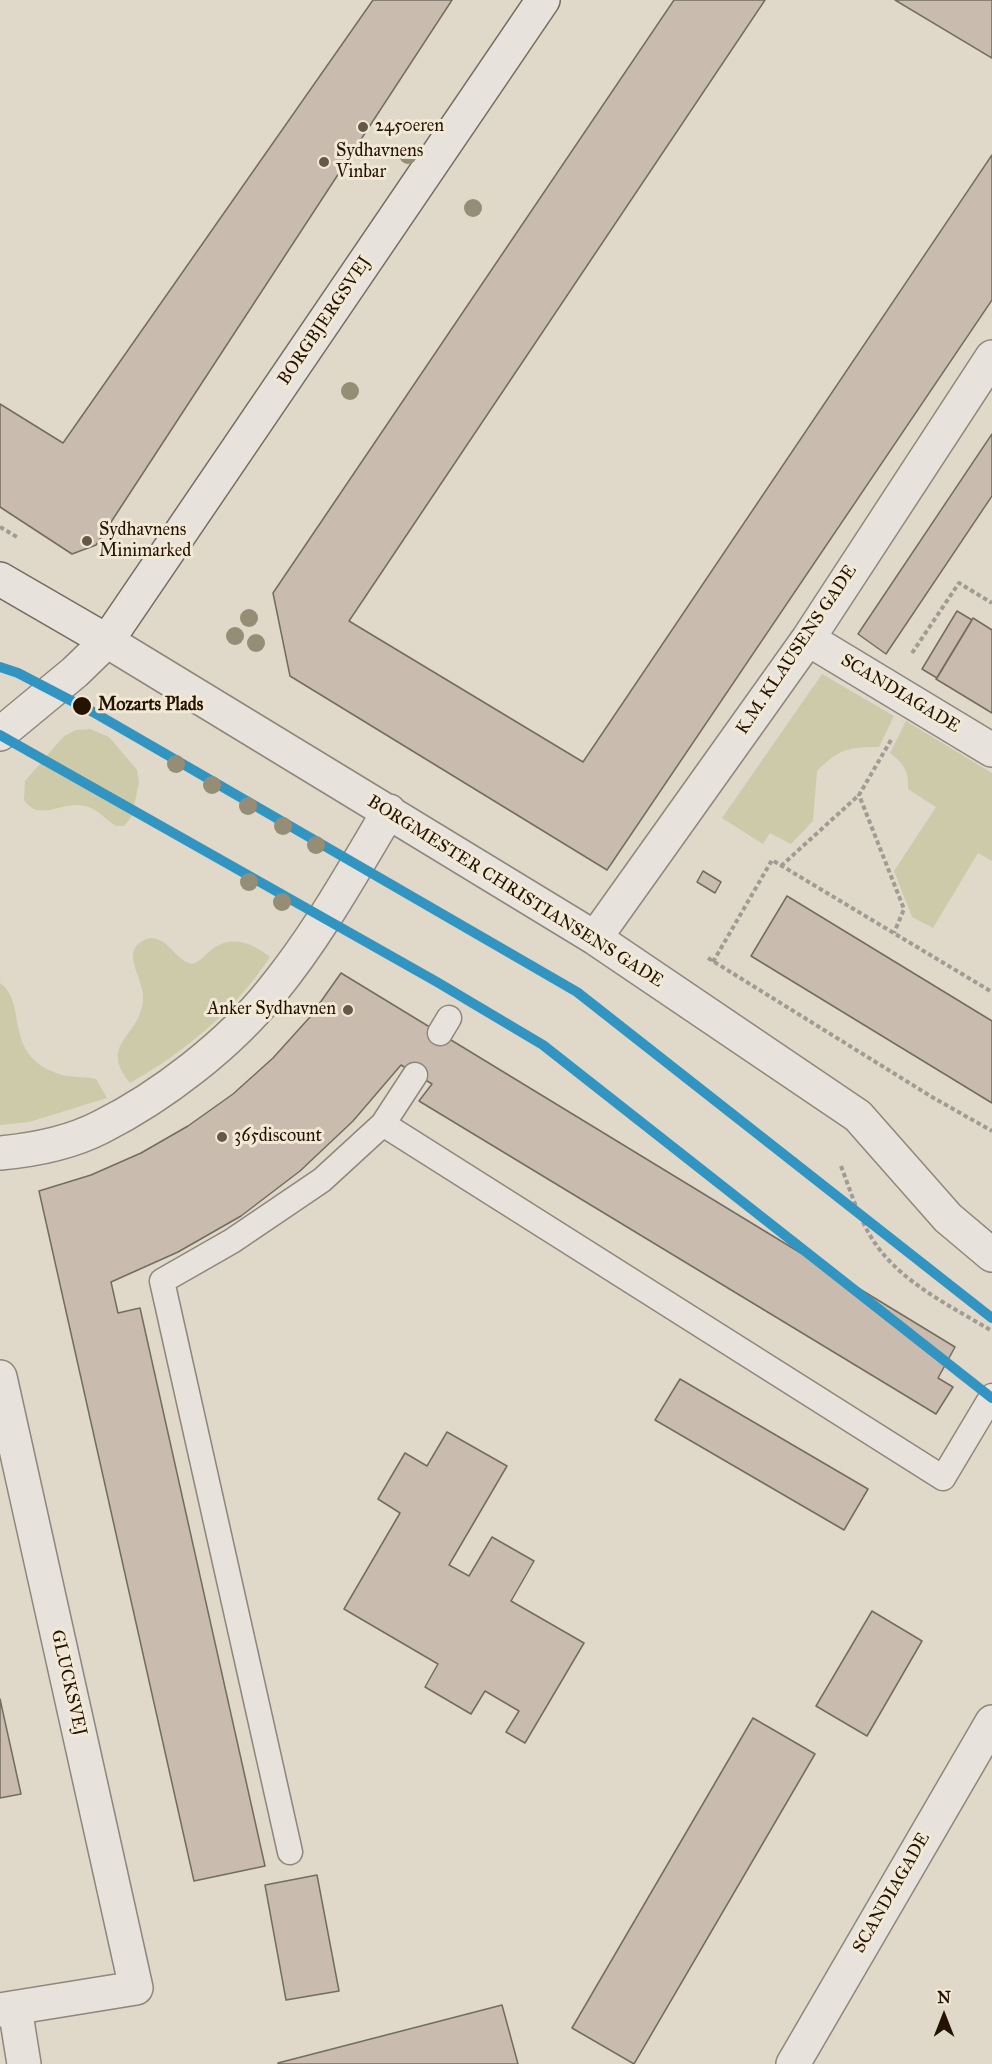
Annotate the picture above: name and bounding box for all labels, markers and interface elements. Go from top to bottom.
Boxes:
place label: 2450eren [375,116,444,138]
marker: 2450eren [356,120,370,134]
place label: Sydhavnens Vinbar [336,141,423,184]
marker: Sydhavnens Vinbar [317,155,331,169]
street label: BORGBJERGSVEJ [274,252,376,390]
place label: Sydhavnens Minimarked [99,520,191,562]
marker: Sydhavnens Minimarked [80,534,94,548]
street label: K.M. KLAUSENS GADE [732,561,862,739]
street label: SCANDIAGADE [836,650,964,738]
marker: Mozarts Plads [71,695,93,717]
place label: Mozarts Plads [98,695,203,717]
street label: BORGMESTER CHRISTIANSENS GADE [363,791,667,993]
place label: Anker Sydhavnen [207,999,336,1021]
marker: Anker Sydhavnen [341,1003,355,1017]
place label: 365discount [234,1126,322,1148]
marker: 365discount [215,1130,229,1144]
street label: GLUCKSVEJ [45,1628,91,1738]
street label: SCANDIAGADE [849,1829,935,1957]
north arrow [914,1986,974,2046]
text: N [937,1988,951,2007]

